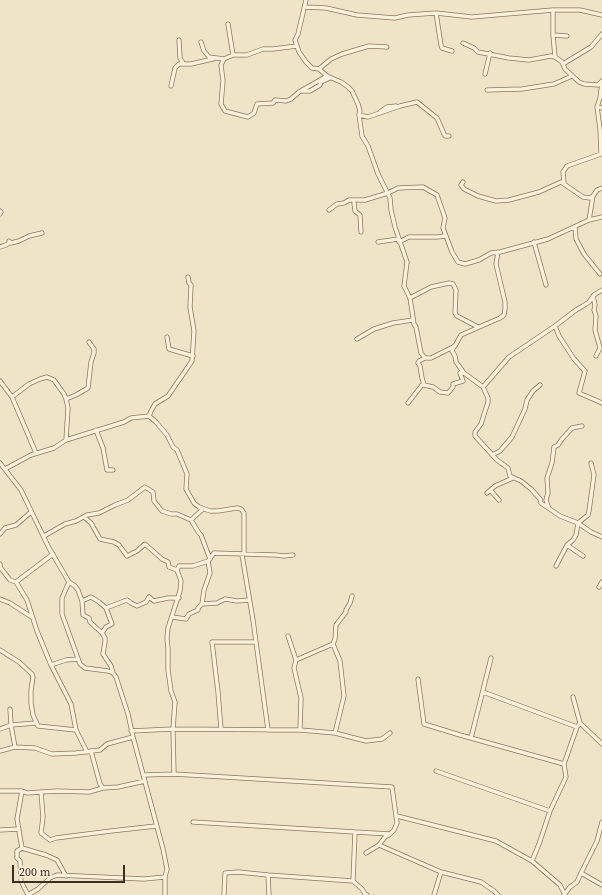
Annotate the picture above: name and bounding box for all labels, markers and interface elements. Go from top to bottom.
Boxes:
scale bar [14,857,127,883]
text: 200 m [19,864,51,880]

